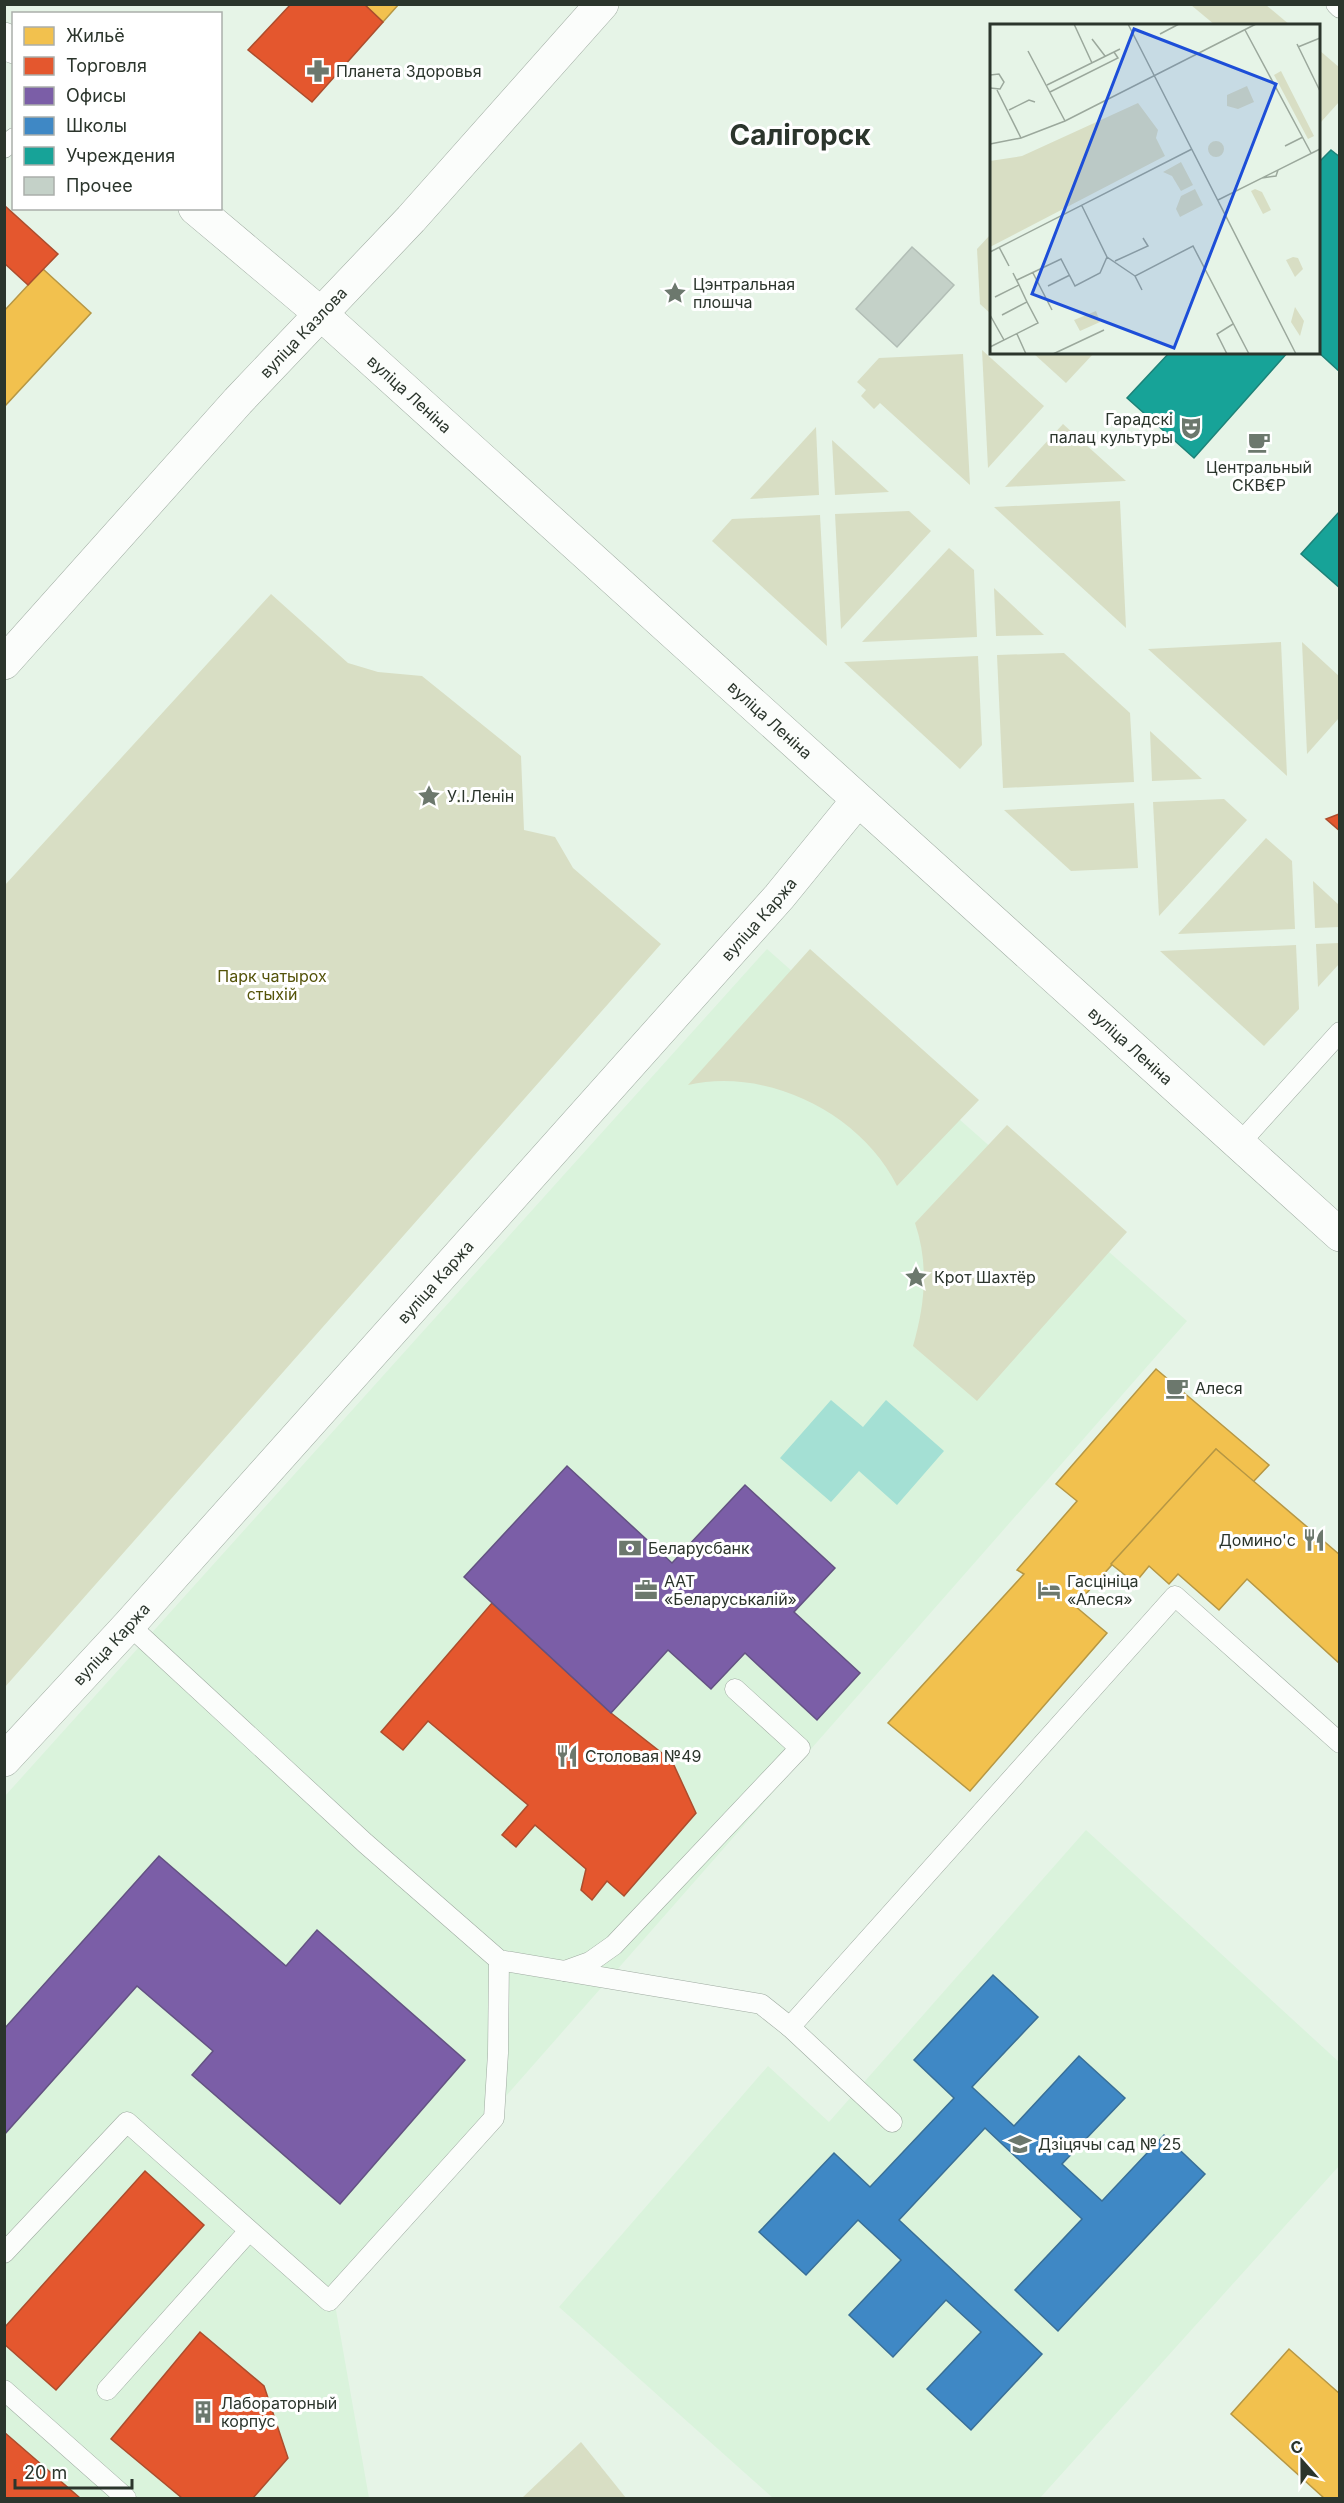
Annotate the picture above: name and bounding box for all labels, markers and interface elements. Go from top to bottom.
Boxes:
legend [12,12,222,210]
inset map [990,24,1320,354]
text: Жильё [66,25,125,46]
text: Торговля [66,55,147,76]
pharmacy icon: Планета Здоровья [305,58,331,84]
place label: Планета Здоровья [336,61,482,81]
text: Офисы [66,85,126,106]
text: Школы [66,115,127,136]
district label: Салігорск [729,118,871,152]
text: Учреждения [66,145,175,166]
text: Прочее [66,175,133,196]
place label: Цэнтральная плошча [693,274,795,312]
place icon: Цэнтральная плошча [662,280,688,306]
street label: вуліца Казлова [255,283,351,382]
street label: вуліца Леніна [363,351,456,437]
place label: Гарадскі палац культуры [1049,409,1173,447]
theatre icon: Гарадскі палац культуры [1178,415,1204,441]
cafe icon: Центральный СКВ€Р [1246,429,1272,455]
place label: Центральный СКВ€Р [1206,457,1312,495]
street label: вуліца Леніна [724,677,816,763]
place icon: У.І.Ленін [416,783,442,809]
place label: У.І.Ленін [447,786,514,806]
street label: вуліца Каржа [717,873,801,965]
park label: Парк чатырох стыхій [217,966,327,1004]
street label: вуліца Леніна [1084,1003,1177,1089]
street label: вуліца Каржа [393,1236,478,1328]
place icon: Крот Шахтёр [903,1264,929,1290]
place label: Крот Шахтёр [934,1267,1036,1287]
cafe icon: Алеся [1164,1375,1190,1401]
place label: Алеся [1195,1378,1243,1398]
restaurant icon: Домино'c [1301,1527,1327,1553]
place label: Домино'c [1219,1530,1296,1550]
bank icon: Беларусбанк [617,1535,643,1561]
place label: Беларусбанк [648,1538,750,1558]
place label: ААТ «Беларуськалій» [664,1571,797,1609]
place label: Гасцініца «Алеся» [1067,1571,1139,1609]
office icon: ААТ «Беларуськалій» [633,1577,659,1603]
hotel icon: Гасцініца «Алеся» [1036,1577,1062,1603]
street label: вуліца Каржа [68,1599,154,1689]
restaurant icon: Столовая №49 [554,1743,580,1769]
place label: Столовая №49 [585,1746,701,1766]
school or university icon: Дзіцячы сад № 25 [1007,2131,1033,2157]
place label: Дзіцячы сад № 25 [1038,2134,1181,2154]
place label: Лабораторный корпус [221,2393,337,2431]
building icon: Лабораторный корпус [190,2399,216,2425]
north arrow [1272,2431,1332,2491]
text: С [1288,2435,1306,2458]
scale bar [15,2452,132,2490]
text: 20 m [24,2462,67,2483]

